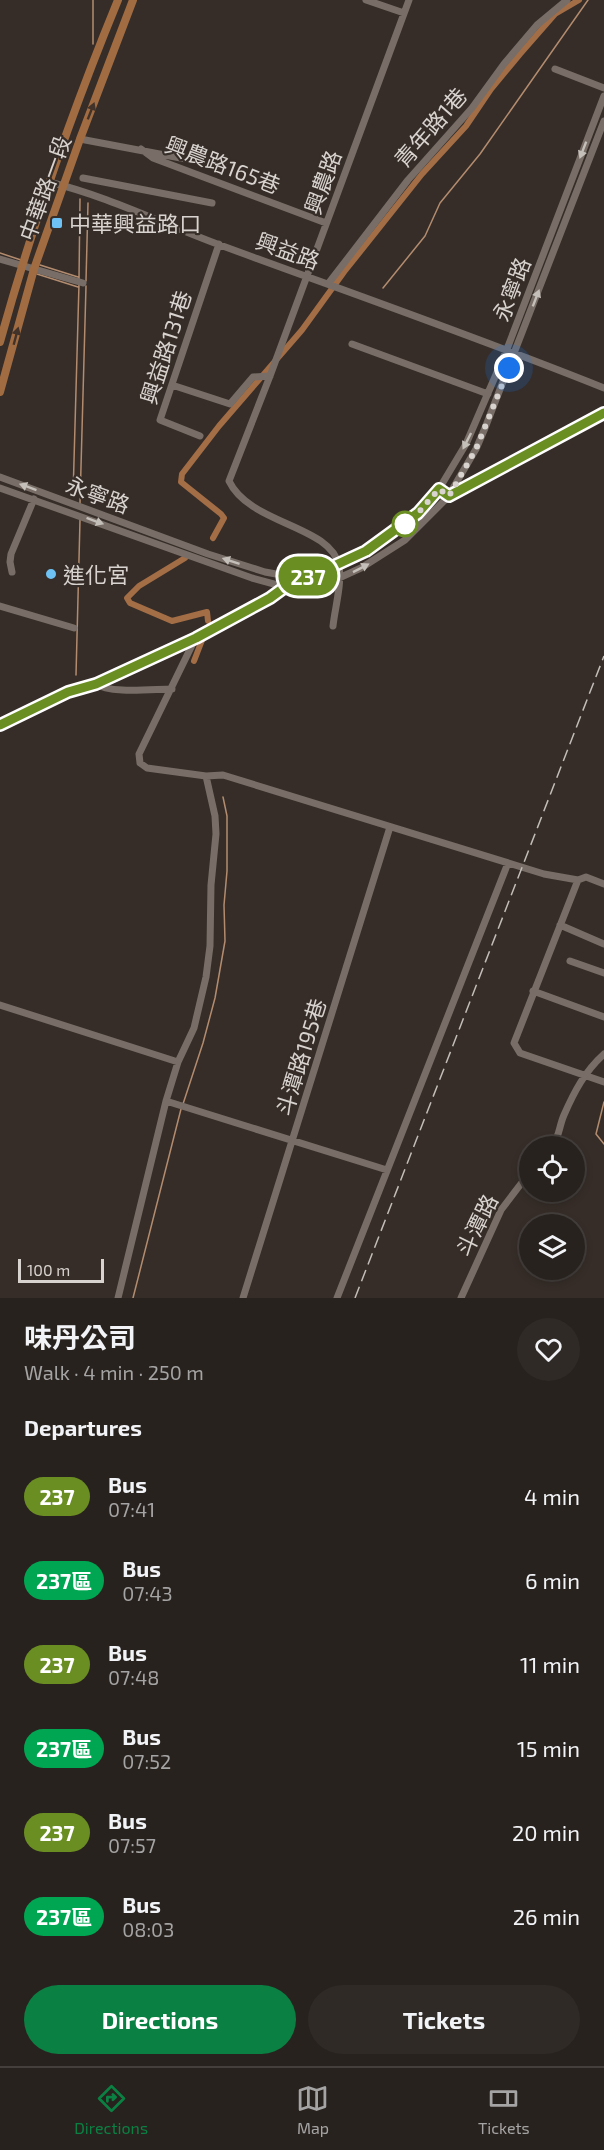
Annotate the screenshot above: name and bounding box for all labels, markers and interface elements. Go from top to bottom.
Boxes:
street label: 青年路1巷 [388,82,472,172]
one-way arrow [86,102,96,120]
street label: 興農路165巷 [162,130,284,198]
street label: 中華路一段 [13,132,75,244]
one-way arrow [578,142,588,160]
street label: 興農路 [298,147,346,217]
place label: 中華興益路口 [69,210,201,236]
marker: 中華興益路口 [50,216,64,230]
street label: 興益路 [253,226,323,274]
street label: 永寧路 [487,254,535,324]
street label: 興益路131巷 [134,287,196,407]
one-way arrow [532,289,541,307]
one-way arrow [11,327,21,345]
your location [494,353,524,383]
one-way arrow [462,433,472,450]
street label: 永寧路 [63,470,133,518]
one-way arrow [19,482,37,492]
unlabelled marker [392,511,418,537]
one-way arrow [86,516,104,526]
one-way arrow [222,556,240,565]
line badge: 237 [274,556,342,596]
place label: 進化宮 [63,561,129,587]
one-way arrow [353,563,370,573]
text: 237 [290,564,326,589]
marker: 進化宮 [44,567,58,581]
street label: 斗潭路195巷 [270,995,330,1119]
map controls [519,1136,585,1280]
button: locate [519,1136,585,1202]
street label: 斗潭路 [450,1190,502,1260]
button: layers [519,1214,585,1280]
scale bar [18,1256,104,1284]
text: 100 m [27,1260,70,1279]
button: heart [517,1318,580,1381]
text: 味丹公司 [24,1320,136,1354]
text: Walk · 4 min · 250 m [24,1360,204,1384]
text: Departures [24,1414,142,1440]
text: Bus [108,1471,147,1497]
text: 4 min [524,1483,580,1509]
text: 237 [39,1484,75,1509]
text: 07:41 [108,1497,155,1521]
text: Bus [122,1555,161,1581]
text: 6 min [525,1567,580,1593]
text: 237區 [36,1568,92,1593]
text: 07:43 [122,1581,173,1605]
text: Bus [108,1639,147,1665]
text: 11 min [520,1651,580,1677]
text: 237 [39,1652,75,1677]
text: 07:48 [108,1665,159,1689]
text: Bus [122,1723,161,1749]
text: 15 min [517,1735,580,1761]
text: 237區 [36,1736,92,1761]
text: 07:52 [122,1749,171,1773]
text: Bus [108,1807,147,1833]
text: 20 min [512,1819,580,1845]
text: 237 [39,1820,75,1845]
text: 07:57 [108,1833,156,1857]
text: Bus [122,1891,161,1917]
text: 26 min [513,1903,580,1929]
text: 237區 [36,1904,92,1929]
text: 08:03 [122,1917,174,1941]
button: Directions [24,1985,296,2054]
button: Tickets [308,1985,580,2054]
tab: Directions [74,2082,148,2137]
tab: Map [296,2082,329,2137]
tab: Tickets [478,2082,530,2137]

